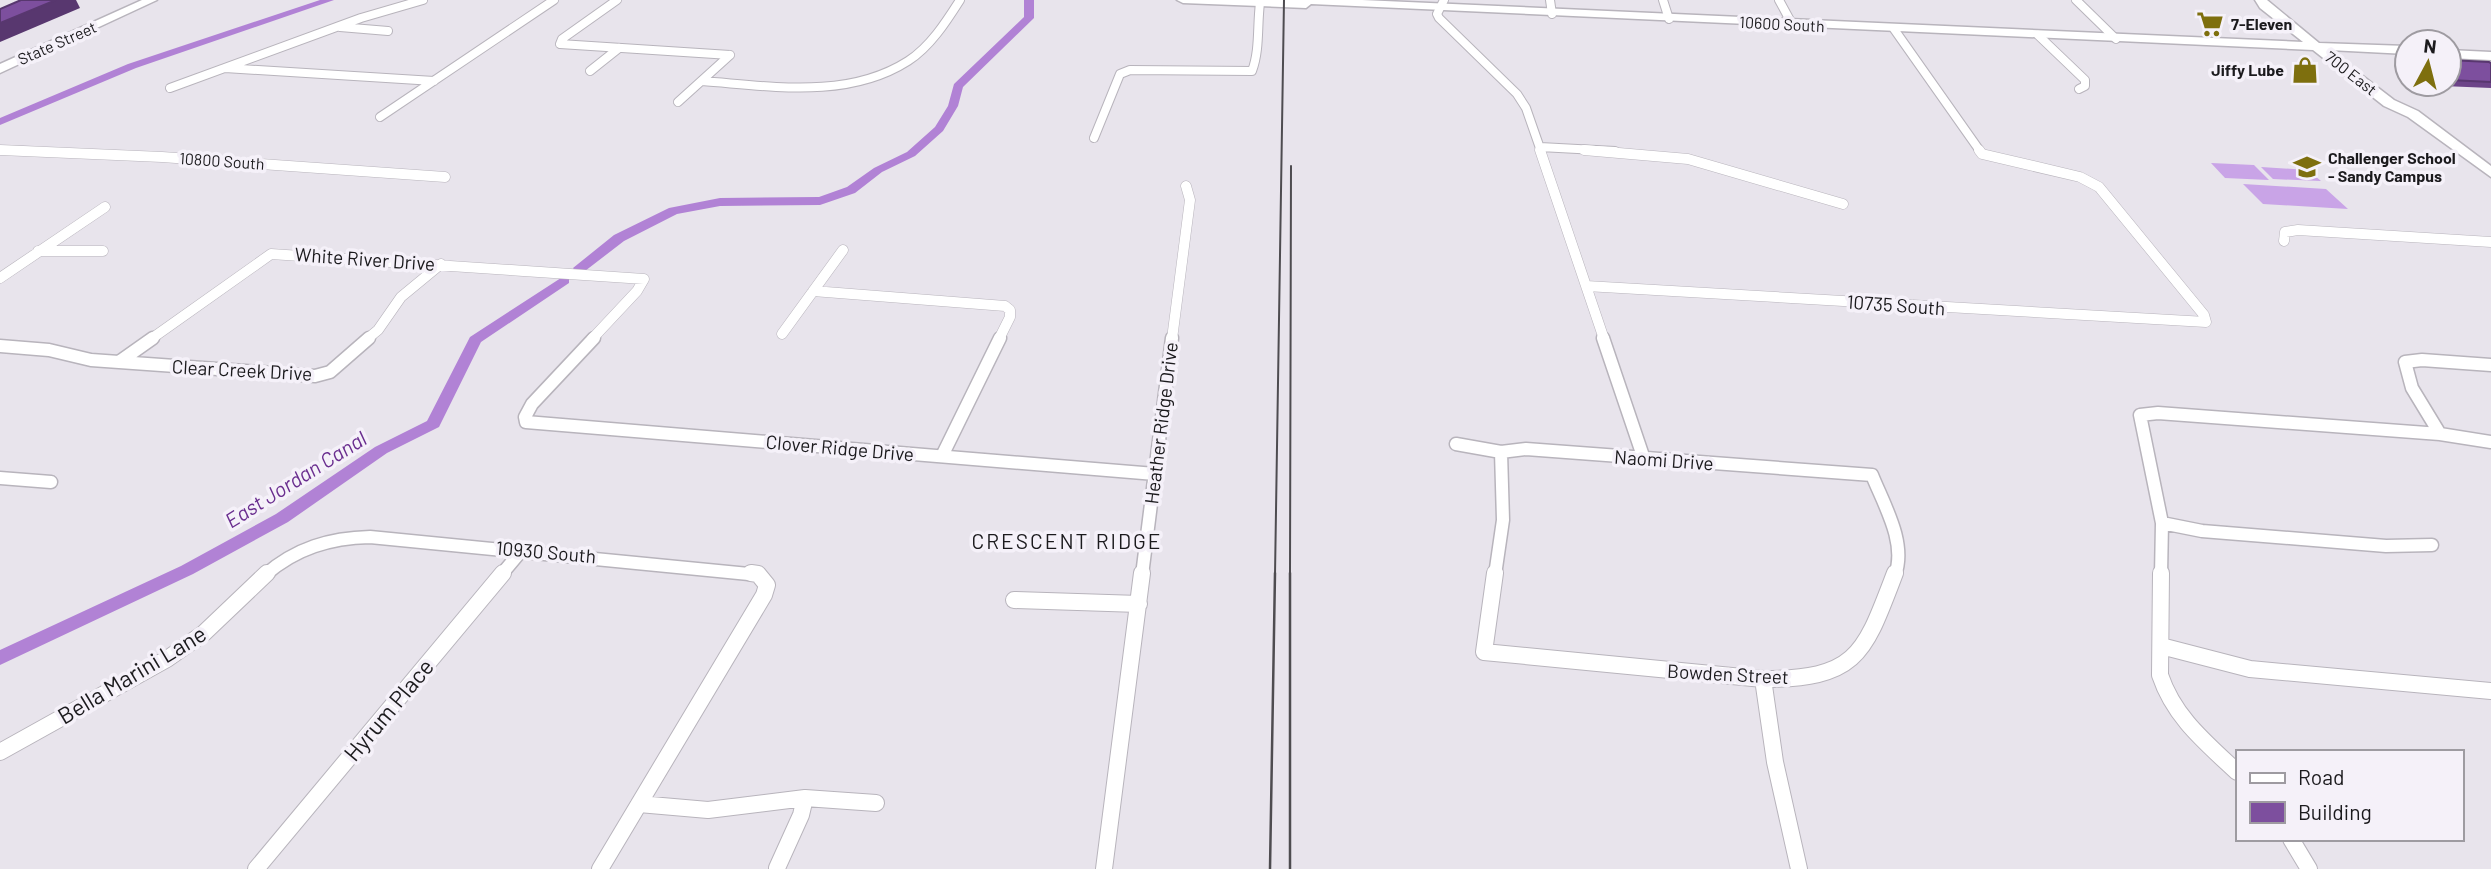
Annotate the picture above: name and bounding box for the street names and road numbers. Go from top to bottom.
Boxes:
street label: 10600 South [1739,12,1825,35]
street label: State Street [14,17,99,68]
street label: 700 East [2322,47,2381,99]
street label: 10800 South [179,148,265,173]
street label: White River Drive [294,242,436,275]
street label: 10735 South [1846,290,1946,319]
street label: Heather Ridge Drive [1139,341,1182,505]
street label: Clear Creek Drive [171,354,313,385]
street label: Clover Ridge Drive [765,430,915,465]
street label: Naomi Drive [1614,445,1715,474]
street label: 10930 South [495,536,597,567]
street label: Bella Marini Lane [52,619,211,729]
street label: Hyrum Place [337,653,439,766]
street label: Bowden Street [1667,659,1789,688]

